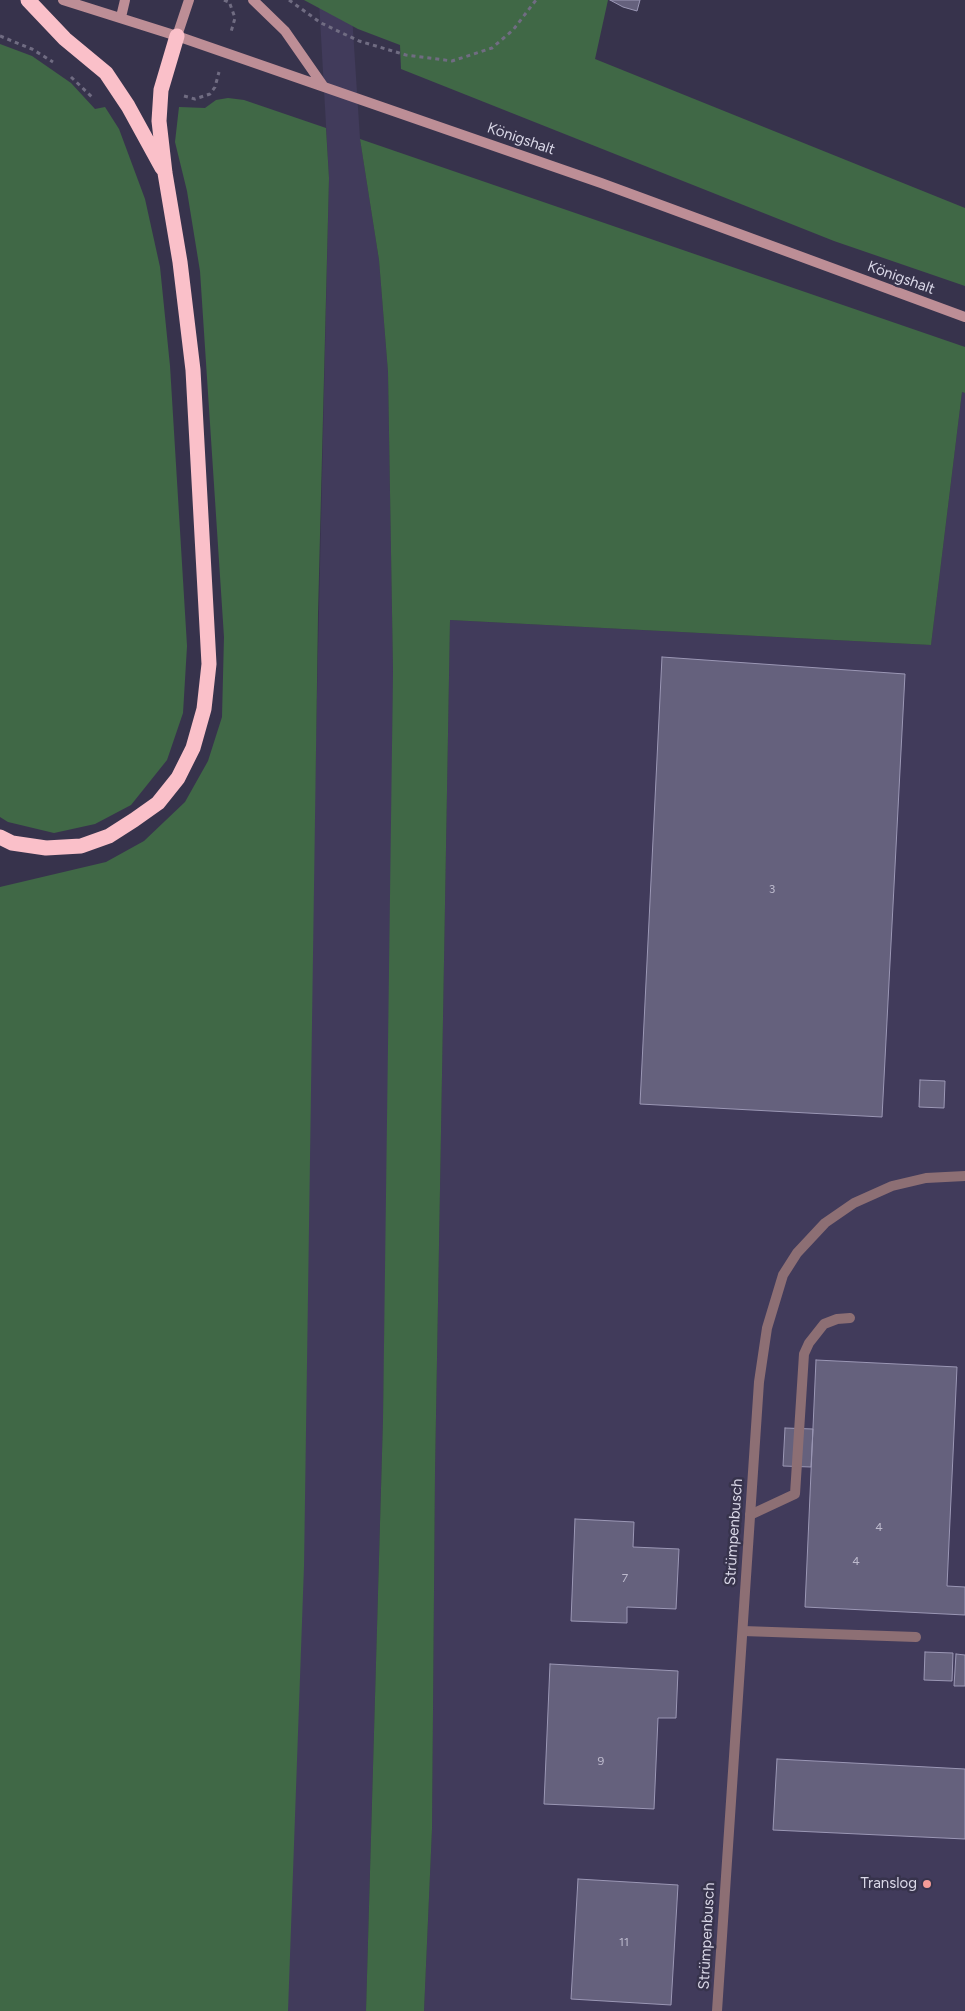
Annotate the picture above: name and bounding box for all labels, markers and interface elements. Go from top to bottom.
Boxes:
street label: Königshalt [485,119,557,159]
street label: Königshalt [865,258,937,298]
house number: 3 [769,882,775,896]
street label: Strümpenbusch [721,1478,747,1586]
house number: 4 [875,1520,883,1534]
house number: 4 [852,1554,860,1568]
house number: 7 [622,1571,628,1585]
house number: 9 [598,1754,604,1768]
place label: Translog [861,1875,917,1893]
marker: Translog [921,1878,933,1890]
street label: Strümpenbusch [695,1882,719,1990]
house number: 11 [619,1935,629,1949]

